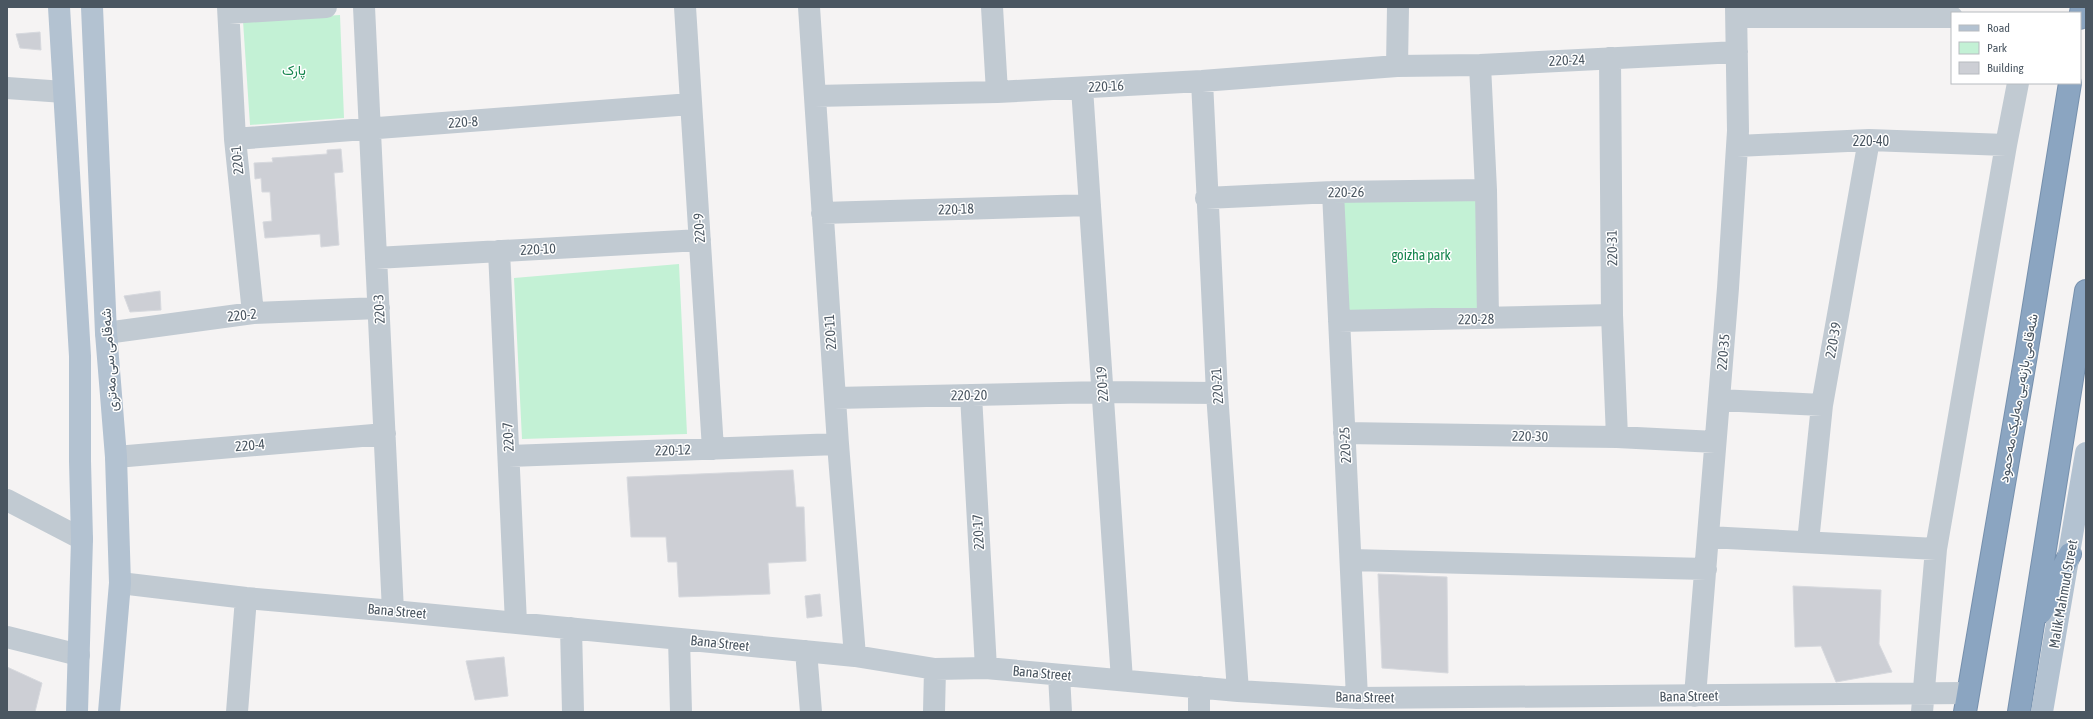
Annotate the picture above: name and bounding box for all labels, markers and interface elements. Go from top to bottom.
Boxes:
legend [1951,12,2081,84]
text: Road [1987,21,2010,35]
text: Park [1987,41,2008,55]
street label: 220-24 [1548,51,1586,69]
text: Building [1987,61,2025,75]
park label: پارک [282,62,306,80]
street label: 220-16 [1088,77,1125,95]
street label: 220-8 [448,113,479,131]
street label: 220-40 [1853,133,1890,149]
street label: 220-1 [228,145,246,175]
street label: 220-26 [1328,184,1365,200]
street label: 220-18 [938,200,975,218]
street label: 220-9 [690,213,708,243]
street label: 220-31 [1604,230,1620,266]
street label: 220-10 [520,240,557,258]
park label: goizha park [1391,247,1451,263]
street label: 220-3 [370,294,388,324]
street label: 220-2 [226,305,258,325]
street label: شەقامی سی مەتری [97,308,122,412]
street label: 220-28 [1458,311,1495,327]
street label: شەقامی بازنەیی مەلیک مەحمود [1995,312,2042,484]
street label: 220-11 [821,314,839,350]
street label: 220-39 [1822,321,1844,359]
street label: 220-35 [1713,333,1733,371]
street label: 220-19 [1093,366,1111,402]
street label: 220-21 [1208,367,1226,405]
street label: 220-20 [951,387,988,403]
street label: 220-7 [499,422,517,452]
street label: 220-25 [1336,426,1354,464]
street label: 220-30 [1512,428,1549,444]
street label: 220-4 [234,436,266,454]
street label: 220-12 [655,441,691,459]
street label: 220-17 [969,514,987,550]
street label: Malik Mahmud Street [2046,539,2080,649]
street label: Bana Street [367,600,427,622]
street label: Bana Street [690,632,750,654]
street label: Bana Street [1012,662,1072,684]
street label: Bana Street [1659,687,1719,705]
street label: Bana Street [1335,688,1395,706]

